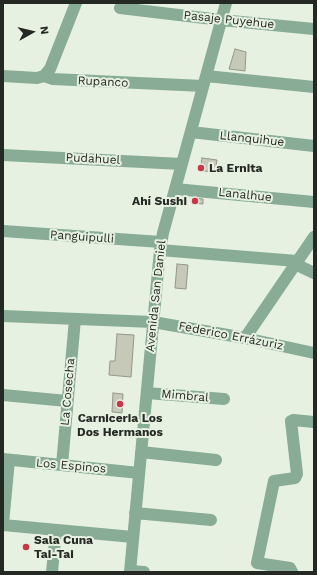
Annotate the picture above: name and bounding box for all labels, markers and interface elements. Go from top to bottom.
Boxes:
street label: Pasaje Puyehue [183,8,275,32]
north arrow [12,12,52,52]
text: N [37,25,51,35]
street label: Rupanco [77,73,129,91]
street label: Llanquihue [219,128,285,150]
street label: Pudahuel [65,150,121,168]
place label: La Ernita [209,161,263,175]
marker: La Ernita [196,163,206,173]
street label: Lanalhue [218,185,272,205]
place label: Ahí Sushi [132,194,187,208]
marker: Ahí Sushi [190,196,200,206]
street label: Panguipulli [50,228,114,246]
street label: Avenida San Daniel [143,239,169,353]
street label: Federico Errázuriz [177,319,285,353]
street label: La Cosecha [58,358,78,426]
street label: Mimbral [161,387,209,405]
marker: Carniceria Los Dos Hermanos [115,399,125,409]
place label: Carniceria Los Dos Hermanos [77,411,163,439]
street label: Los Espinos [35,456,107,476]
place label: Sala Cuna Tai-Tai [34,533,93,561]
marker: Sala Cuna Tai-Tai [21,542,31,552]

